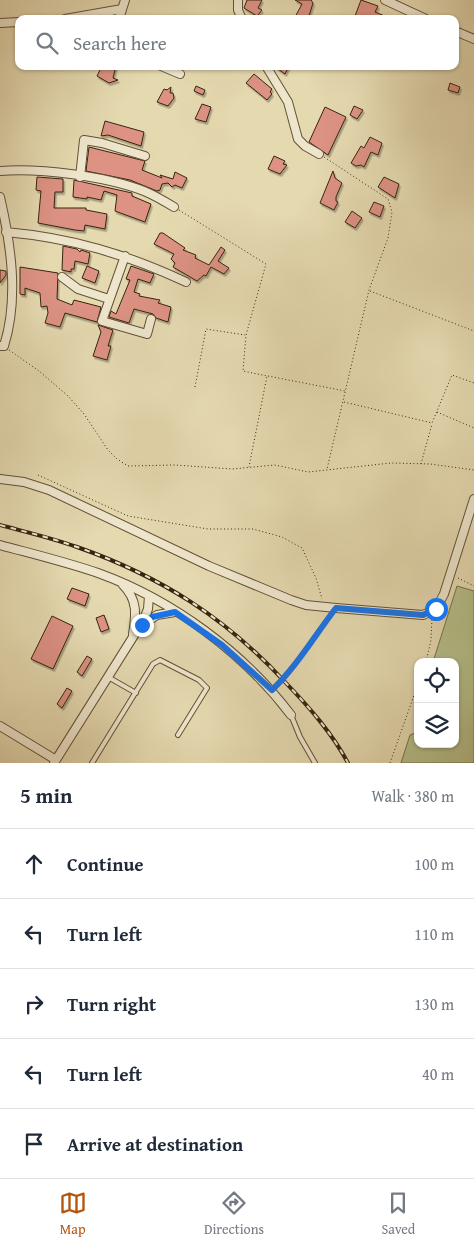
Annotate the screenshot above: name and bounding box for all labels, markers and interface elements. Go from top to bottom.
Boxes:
search box [15,15,459,70]
icon: search [33,29,61,57]
text: Search here [73,29,167,57]
route start [425,598,448,621]
route end [131,614,154,637]
map controls [414,658,459,748]
button: locate [414,658,459,703]
button: layers [414,703,459,748]
text: 5 min [20,780,72,811]
text: Walk · 380 m [371,784,454,808]
icon: ahead [20,850,48,878]
text: Continue [67,850,144,878]
text: 100 m [414,852,454,876]
icon: left [20,920,48,948]
text: Turn left [67,920,142,948]
text: 110 m [414,922,454,946]
icon: right [20,990,48,1018]
text: Turn right [67,990,156,1018]
text: 130 m [414,992,454,1016]
icon: left [20,1060,48,1088]
text: Turn left [67,1060,142,1088]
text: 40 m [422,1062,454,1086]
icon: arrive [20,1130,48,1158]
text: Arrive at destination [67,1130,243,1158]
tab: Map [59,1189,87,1239]
tab: Directions [204,1189,264,1239]
tab: Saved [381,1189,415,1239]

